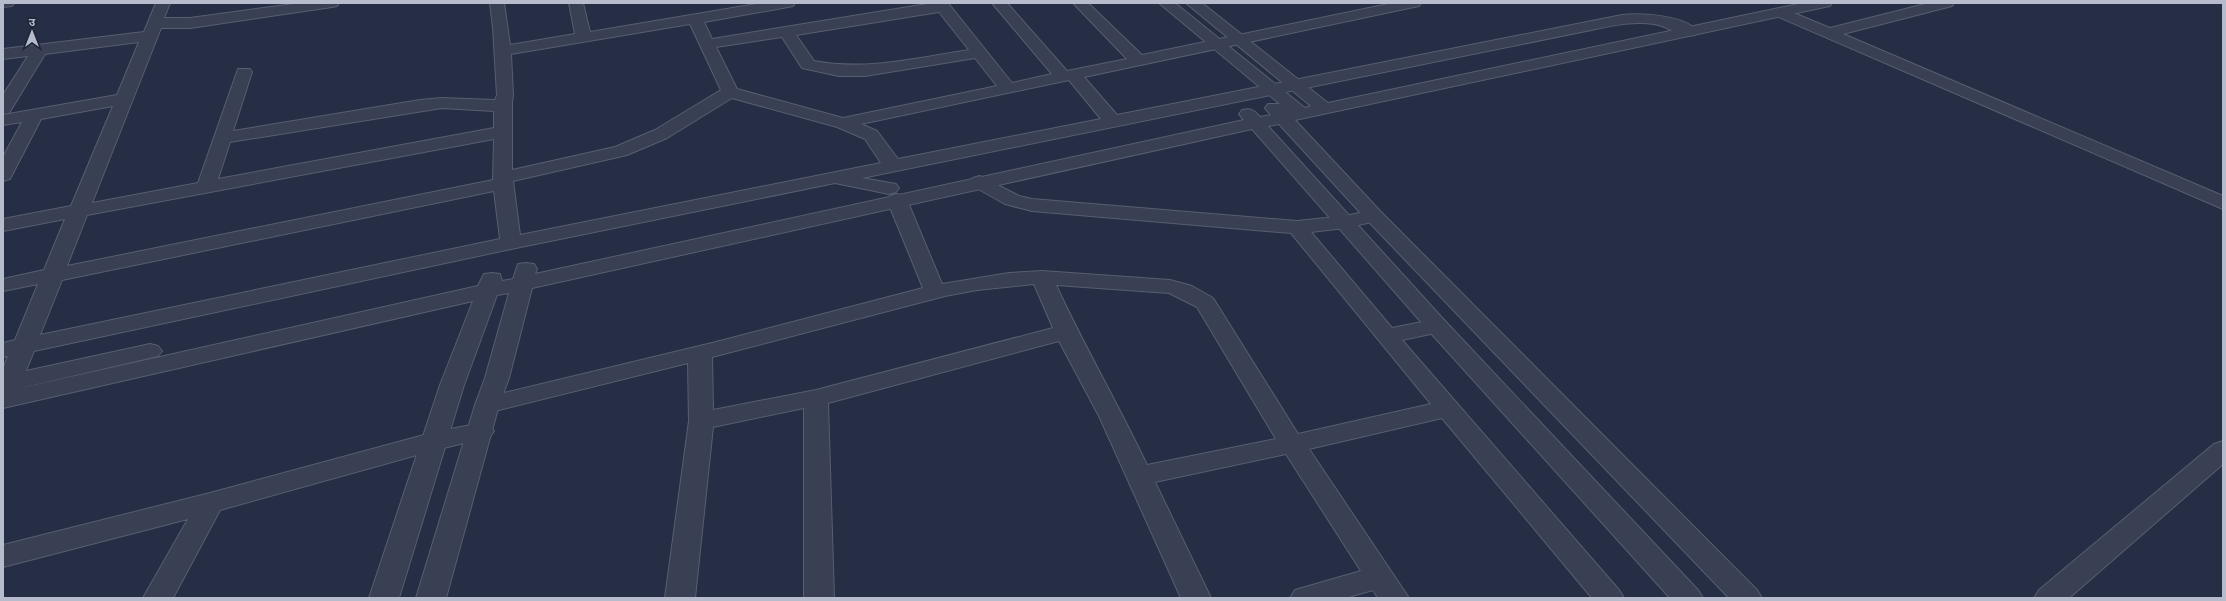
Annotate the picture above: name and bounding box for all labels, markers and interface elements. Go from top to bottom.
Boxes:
north arrow [12,12,52,52]
text: उ [29,16,36,30]

